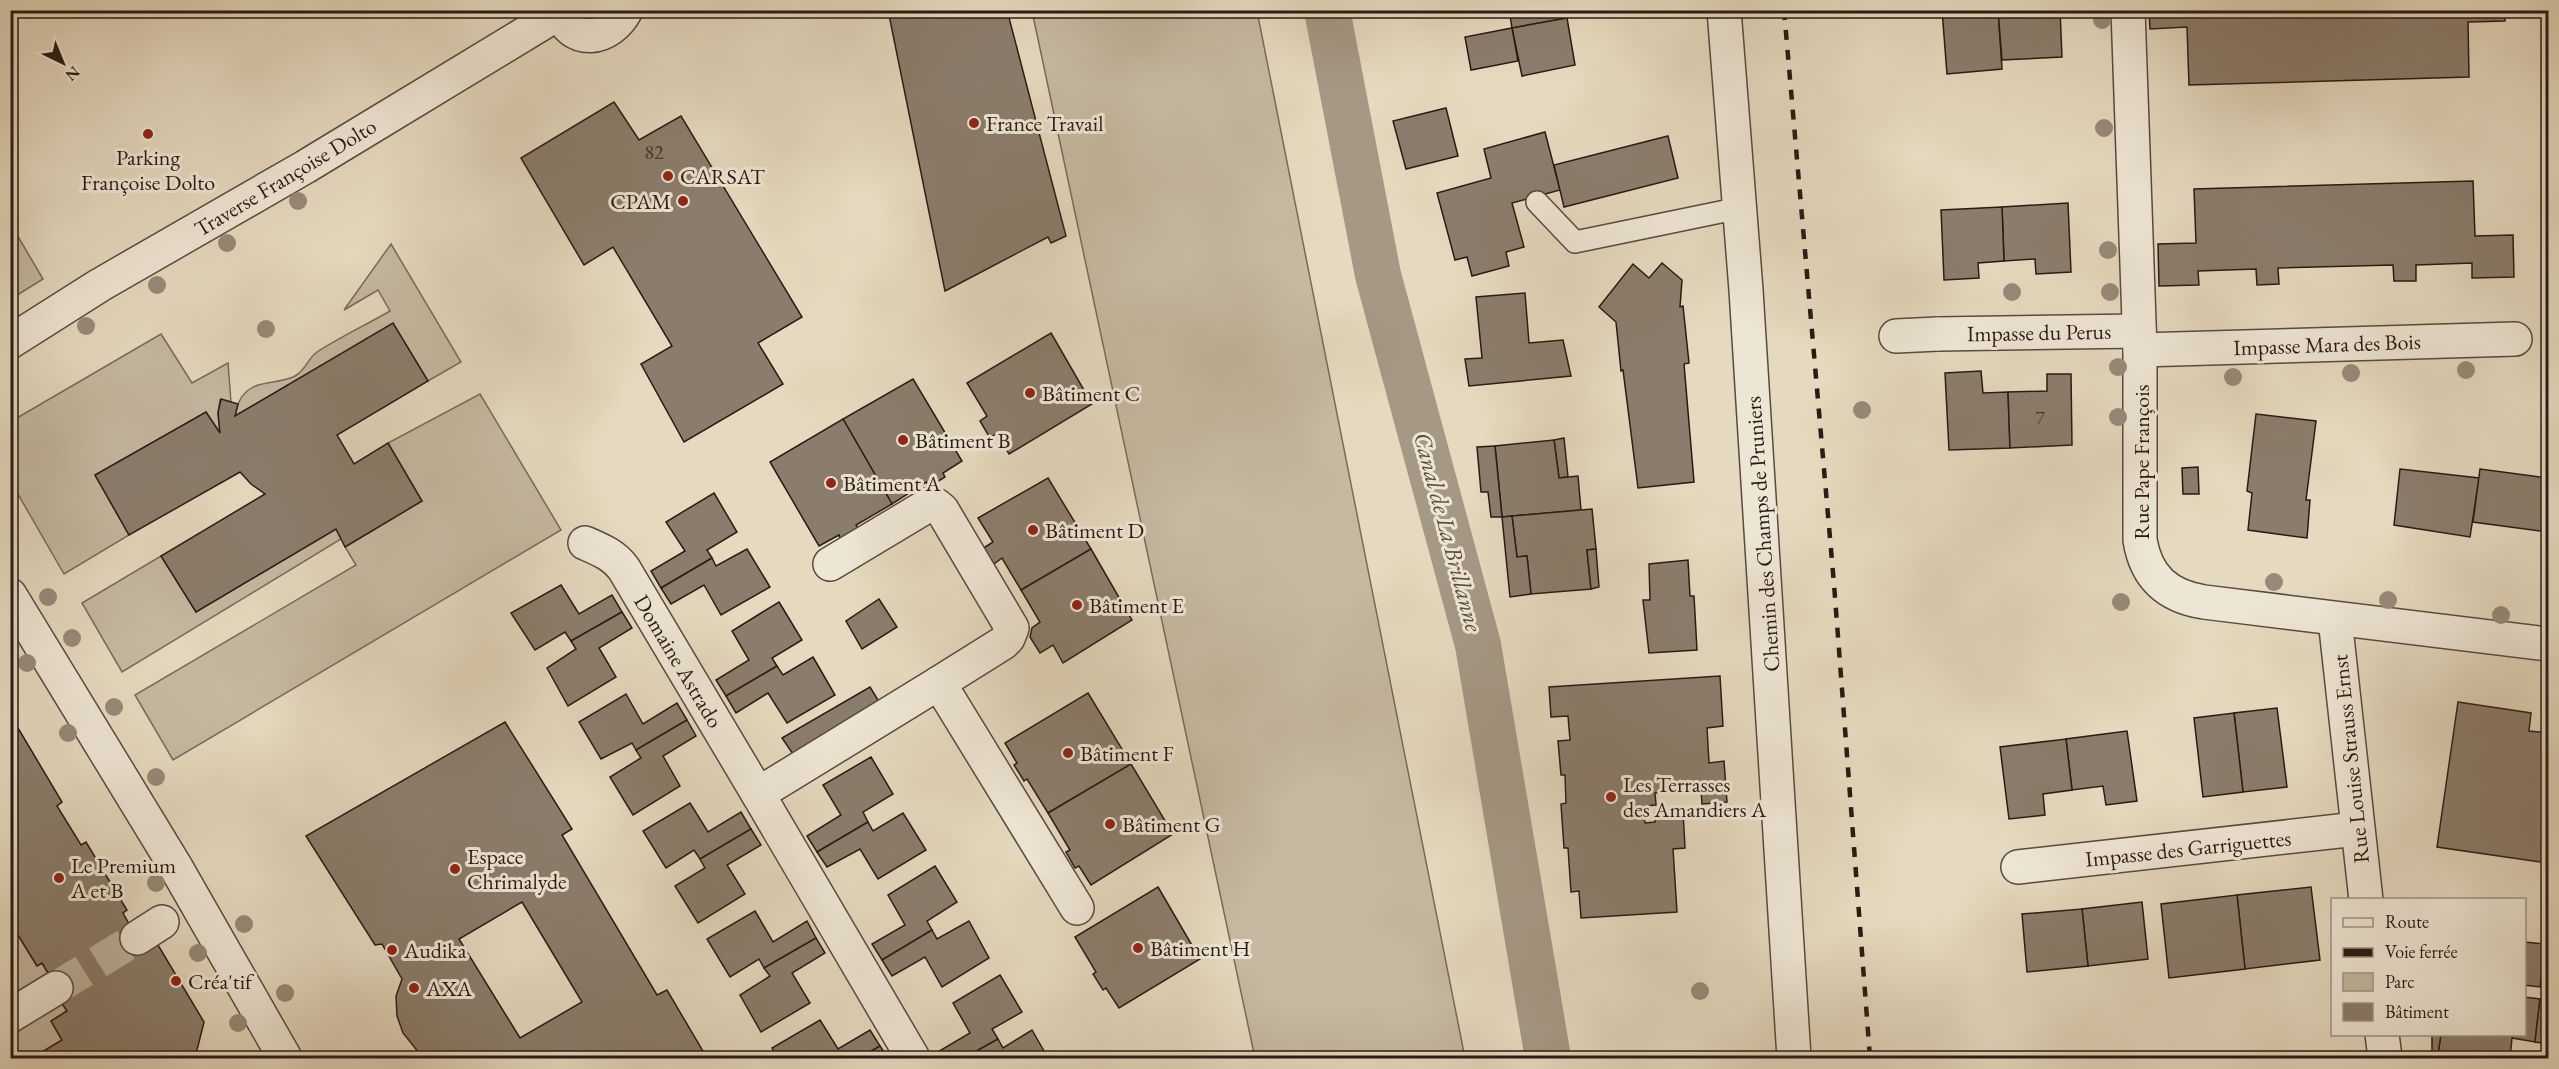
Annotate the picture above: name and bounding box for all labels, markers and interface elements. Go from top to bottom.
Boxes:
north arrow [33,33,93,93]
text: N [61,62,85,86]
place label: France Travail [986,109,1103,138]
street label: Traverse Françoise Dolto [189,112,382,243]
marker: France Travail [967,116,981,130]
marker: Parking Françoise Dolto [141,127,155,141]
house number: 82 [644,139,664,165]
place label: Parking Françoise Dolto [81,143,215,197]
place label: CARSAT [680,162,765,191]
marker: CARSAT [661,169,675,183]
place label: CPAM [610,187,671,216]
marker: CPAM [676,194,690,208]
street label: Impasse du Perus [1967,317,2111,348]
street label: Impasse Mara des Bois [2233,327,2421,362]
place label: Bâtiment C [1042,379,1140,408]
street label: Rue Pape François [2127,384,2156,540]
marker: Bâtiment C [1023,386,1037,400]
street label: Chemin des Champs de Pruniers [1738,395,1787,673]
house number: 7 [2035,405,2045,431]
place label: Bâtiment B [915,426,1011,455]
water label: Canal de La Brillanne [1407,429,1490,636]
marker: Bâtiment B [896,433,910,447]
place label: Bâtiment A [843,469,942,498]
marker: Bâtiment A [824,476,838,490]
place label: Bâtiment D [1045,516,1144,545]
marker: Bâtiment D [1026,523,1040,537]
street label: Domaine Astrado [627,589,730,733]
place label: Bâtiment E [1089,591,1184,620]
marker: Bâtiment E [1070,598,1084,612]
street label: Rue Louise Strauss Ernst [2325,653,2376,865]
place label: Bâtiment F [1080,739,1174,768]
marker: Bâtiment F [1061,746,1075,760]
place label: Les Terrasses des Amandiers A [1623,770,1767,824]
marker: Les Terrasses des Amandiers A [1604,790,1618,804]
place label: Bâtiment G [1122,810,1221,839]
marker: Bâtiment G [1103,817,1117,831]
street label: Impasse des Garriguettes [2084,823,2292,874]
place label: Espace Chrimalyde [467,842,567,896]
place label: Le Premium A et B [70,851,176,905]
marker: Espace Chrimalyde [448,862,462,876]
marker: Le Premium A et B [52,871,66,885]
legend [2331,898,2526,1036]
text: Route [2385,910,2429,933]
place label: Bâtiment H [1150,934,1250,963]
place label: Audika [403,936,467,965]
text: Voie ferrée [2385,940,2457,963]
marker: Bâtiment H [1131,941,1145,955]
marker: Audika [385,943,399,957]
place label: Créa'tif [188,967,255,996]
text: Parc [2385,970,2415,993]
marker: Créa'tif [169,974,183,988]
place label: AXA [425,974,473,1003]
marker: AXA [407,981,421,995]
text: Bâtiment [2385,1000,2449,1023]

